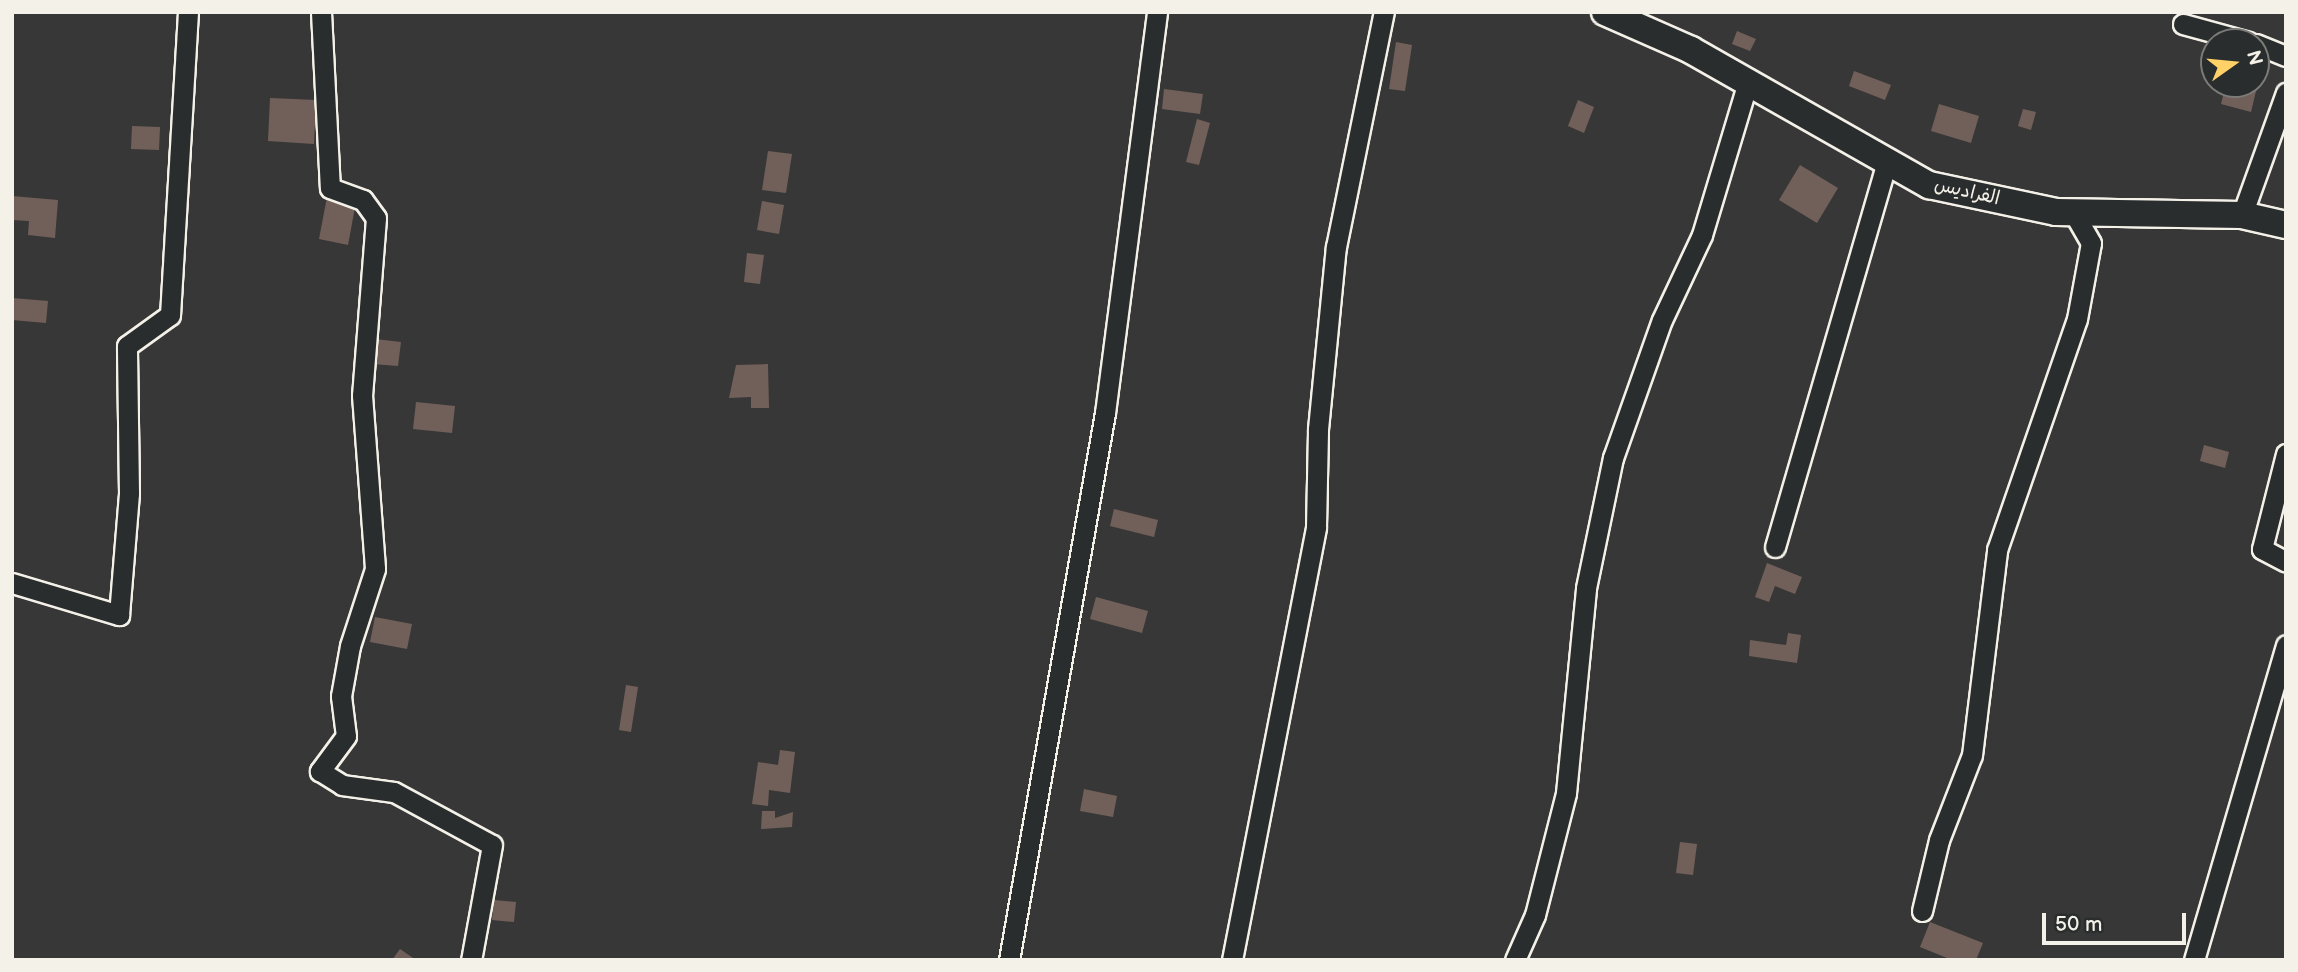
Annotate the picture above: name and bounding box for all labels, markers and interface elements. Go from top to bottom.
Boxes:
north arrow [2200,28,2270,98]
text: N [2241,48,2267,68]
street label: الفراديس [1932,173,2002,211]
scale bar [2046,898,2190,942]
text: 50 m [2055,912,2102,937]

